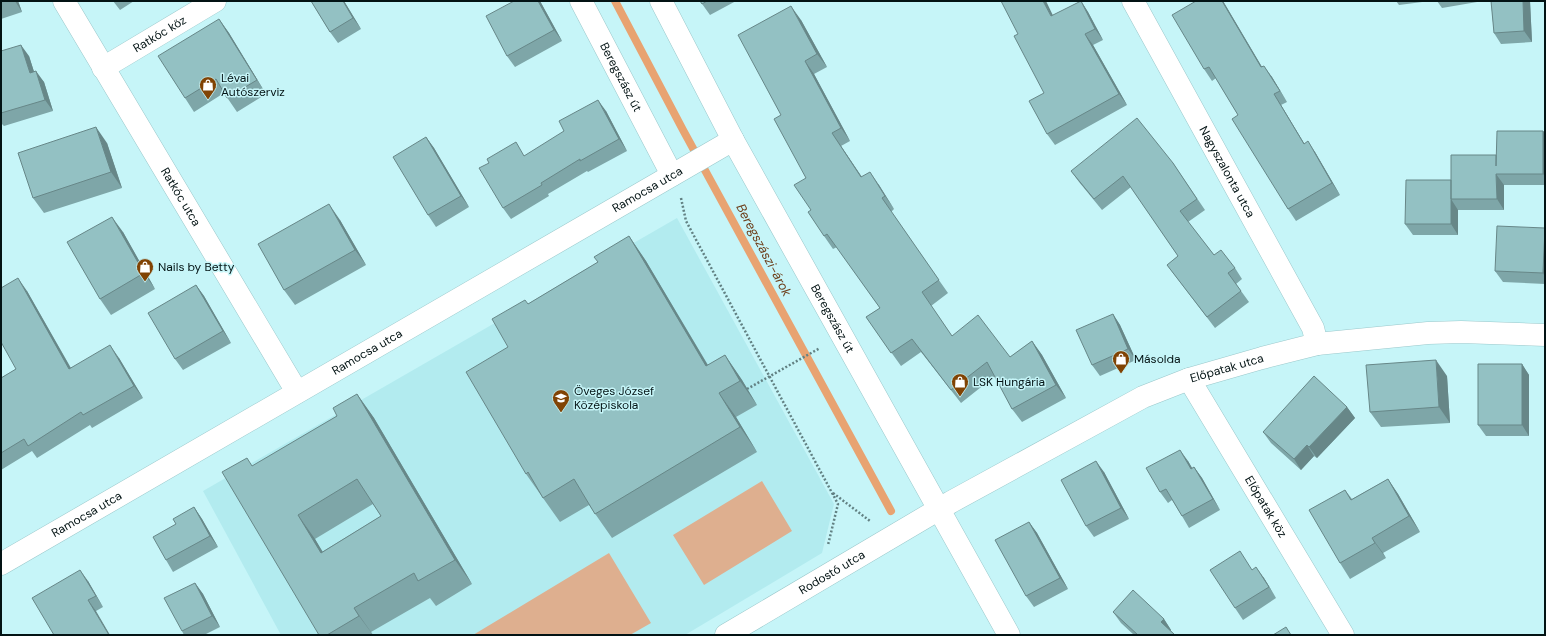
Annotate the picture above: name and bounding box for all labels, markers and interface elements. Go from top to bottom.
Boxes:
street label: Ratkóc köz [130,12,189,56]
street label: Beregszász út [596,40,646,115]
place label: Lévai Autószerviz [221,70,285,100]
shop icon: Lévai Autószerviz [198,75,218,100]
street label: Nagyszalonta utca [1195,123,1259,220]
street label: Ramocsa utca [609,163,686,216]
street label: Ratkóc utca [157,165,204,229]
water label: Beregszászi-árok [732,201,796,300]
shop icon: Nails by Betty [135,257,155,282]
place label: Nails by Betty [158,259,235,275]
street label: Beregszász út [807,281,858,356]
street label: Ramocsa utca [329,325,405,379]
shop icon: Másolda [1111,349,1131,374]
street label: Előpatak utca [1188,350,1266,386]
place label: Másolda [1134,351,1181,367]
shop icon: LSK Hungária [950,372,970,397]
place label: LSK Hungária [973,374,1045,390]
place label: Öveges József Középiskola [574,383,654,413]
school or university icon: Öveges József Középiskola [551,388,571,413]
street label: Előpatak köz [1241,473,1291,540]
street label: Ramocsa utca [49,488,125,541]
street label: Rodostó utca [796,547,868,598]

